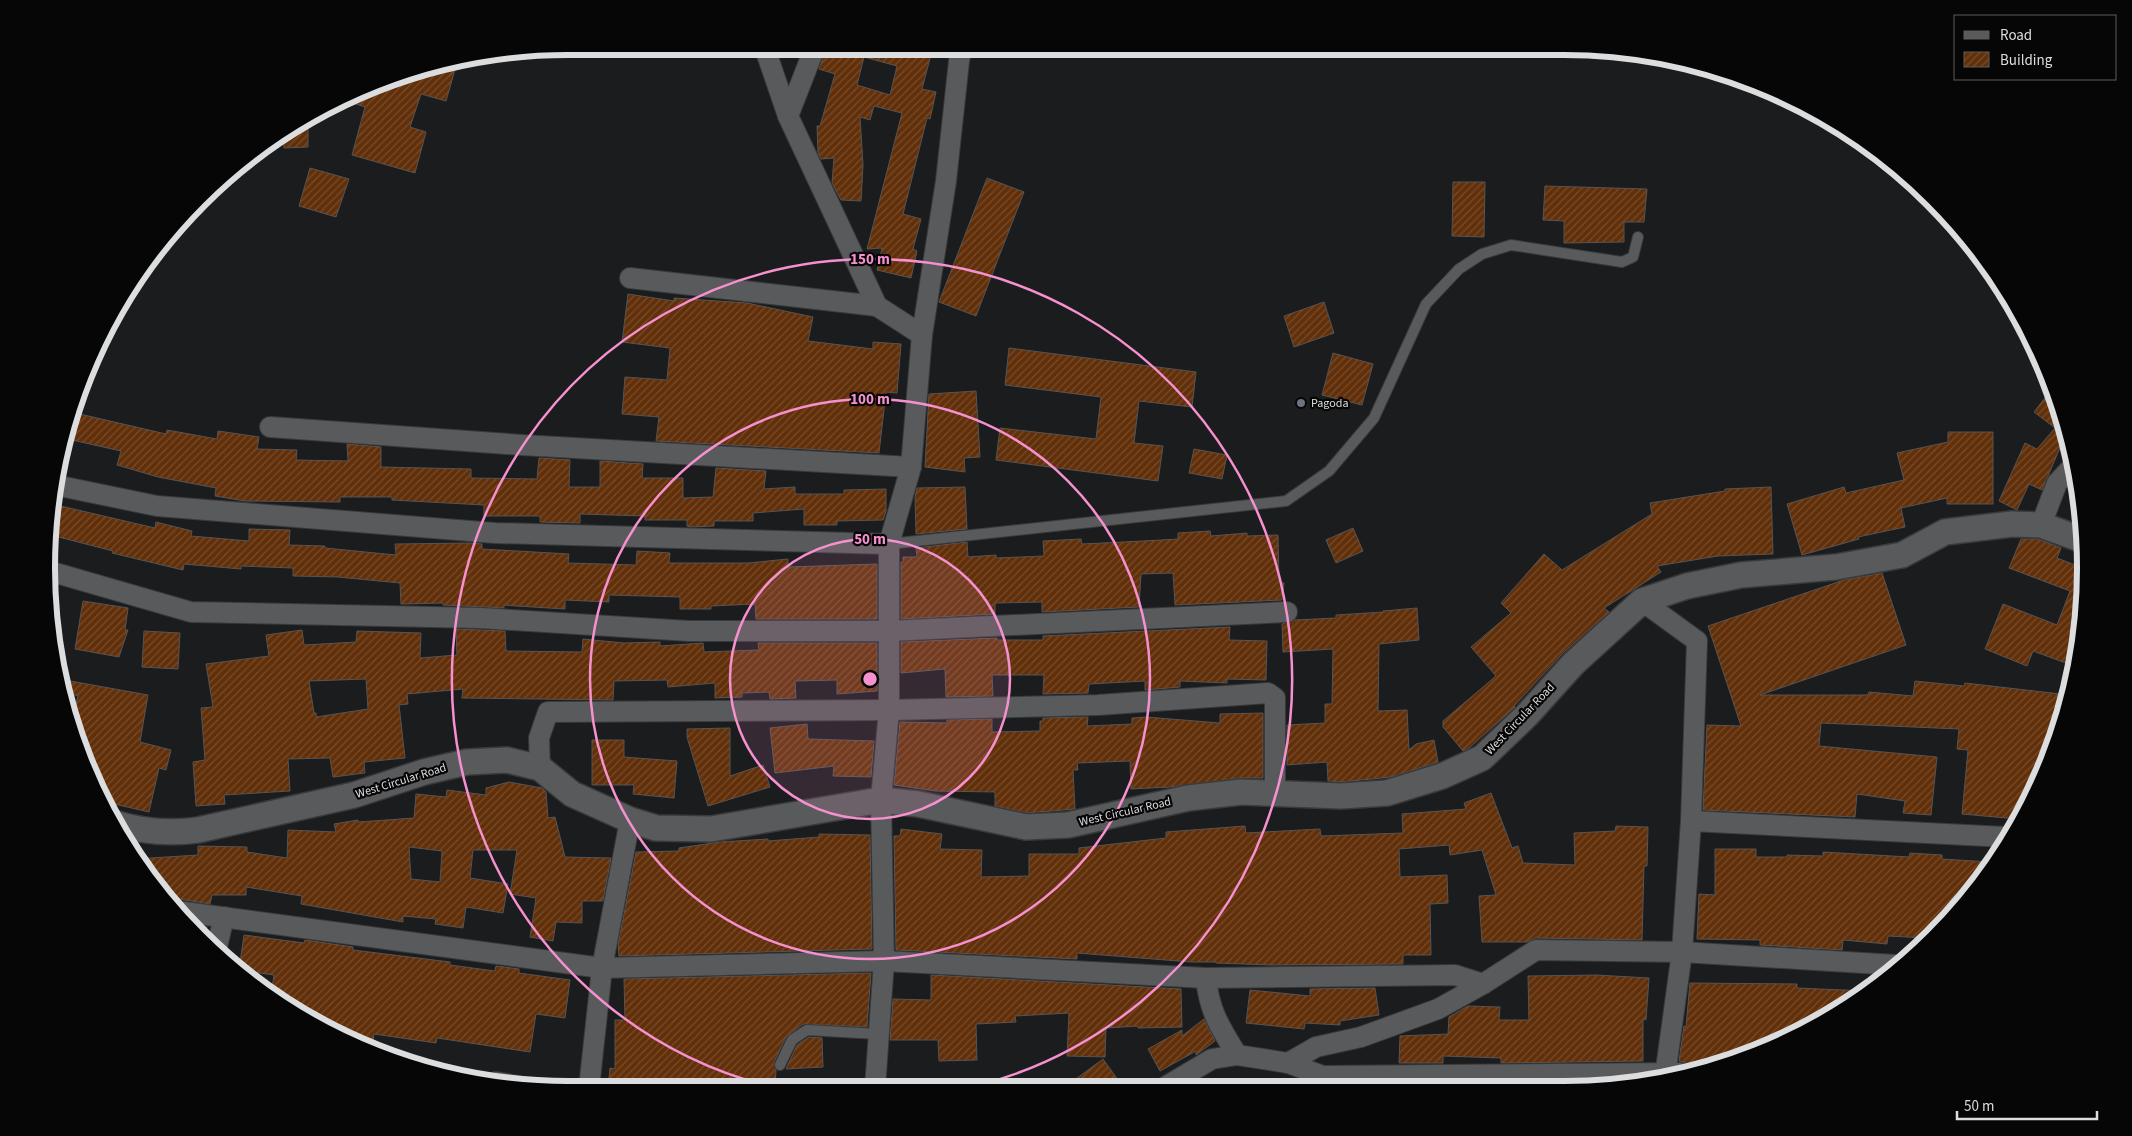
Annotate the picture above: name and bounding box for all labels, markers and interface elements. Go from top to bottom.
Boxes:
legend [1954,15,2117,80]
text: Road [2000,25,2032,46]
text: Building [2000,50,2053,71]
text: 150 m [850,249,890,270]
text: 100 m [850,389,890,410]
place label: Pagoda [1311,395,1348,412]
marker: Pagoda [1295,397,1307,409]
text: 50 m [854,529,886,550]
centre of rings [861,670,879,688]
street label: West Circular Road [1481,679,1559,759]
street label: West Circular Road [354,759,448,803]
street label: West Circular Road [1077,793,1173,831]
scale bar [1957,1088,2097,1120]
text: 50 m [1964,1096,1994,1117]

